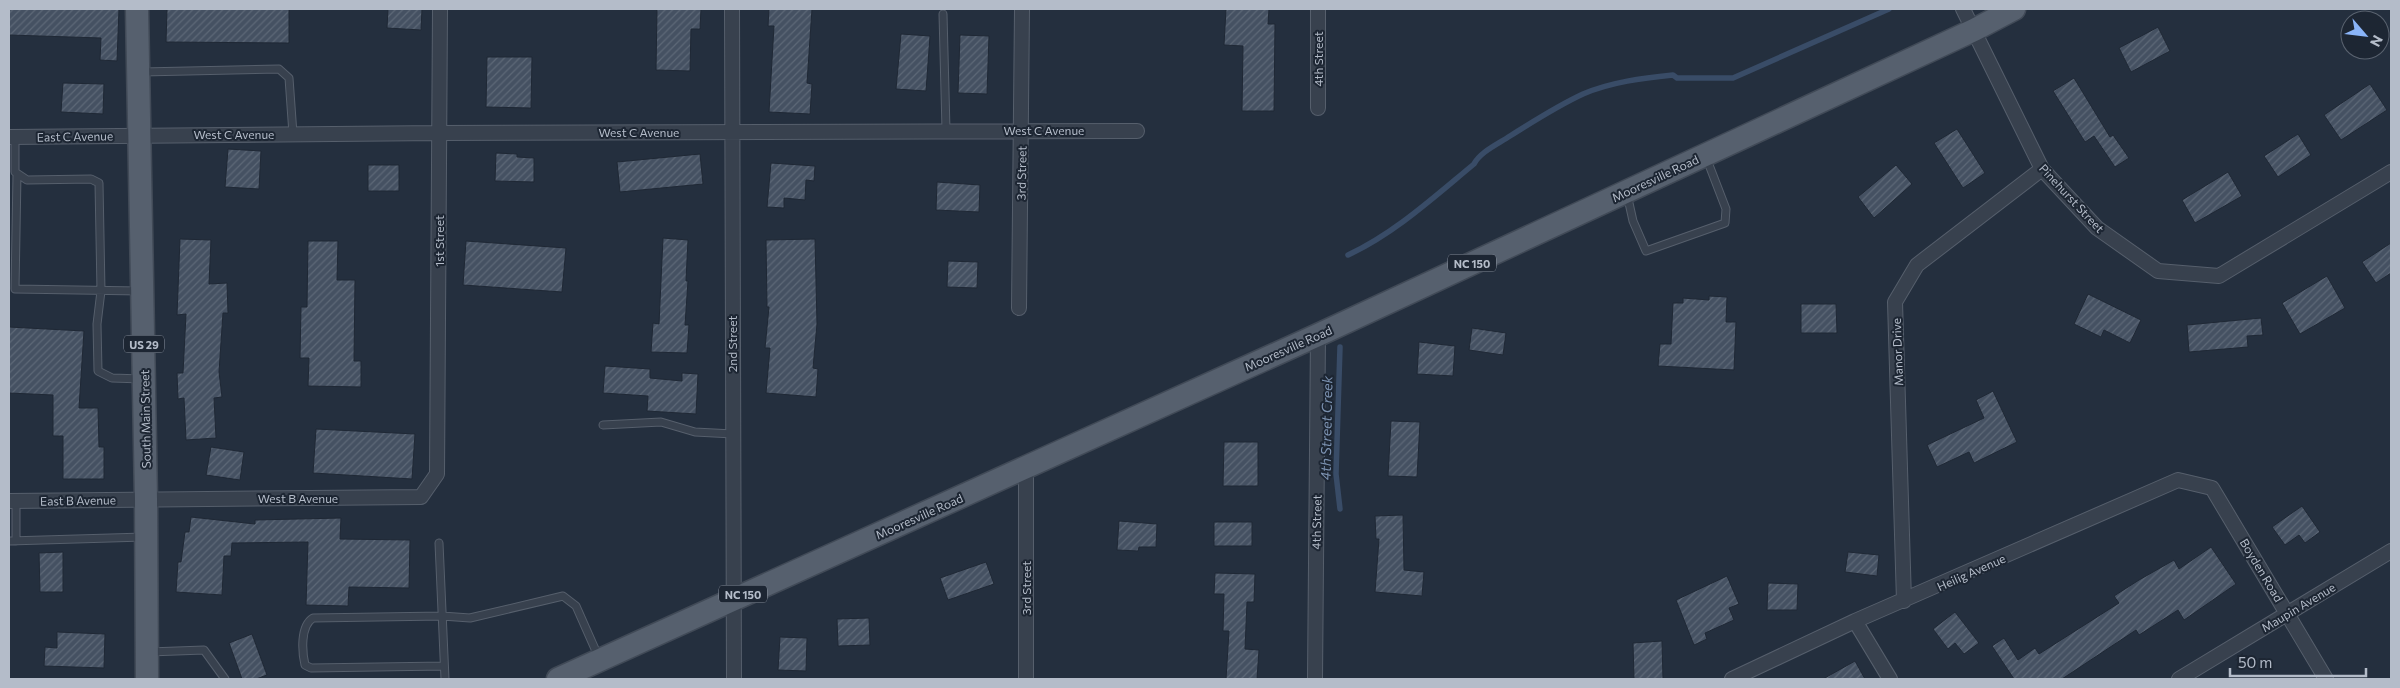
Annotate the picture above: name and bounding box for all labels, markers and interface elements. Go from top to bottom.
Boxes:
north arrow [2340,10,2390,60]
street label: 4th Street [1311,31,1325,87]
text: N [2367,33,2387,50]
street label: West C Avenue [1004,123,1084,137]
street label: West C Avenue [599,125,679,139]
street label: West C Avenue [194,127,274,141]
street label: East C Avenue [37,128,113,144]
street label: 3rd Street [1014,146,1028,200]
street label: Mooresville Road [1609,152,1701,204]
street label: Pinehurst Street [2037,161,2107,235]
street label: 1st Street [432,215,446,267]
road number: NC 150 [1448,254,1496,272]
street label: 2nd Street [725,316,739,372]
street label: Manor Drive [1889,318,1905,386]
street label: Mooresville Road [1242,322,1334,374]
road number: US 29 [124,336,164,352]
street label: South Main Street [137,369,153,469]
water label: 4th Street Creek [1317,375,1335,480]
street label: Mooresville Road [873,490,965,542]
street label: West B Avenue [258,491,338,505]
street label: East B Avenue [40,492,116,508]
street label: 4th Street [1309,494,1323,550]
street label: Boyden Road [2238,536,2286,604]
street label: Heilig Avenue [1935,551,2007,593]
street label: 3rd Street [1019,561,1033,615]
street label: Maupin Avenue [2259,579,2337,635]
road number: NC 150 [719,586,767,602]
scale bar [2230,646,2366,678]
text: 50 m [2238,653,2272,671]

